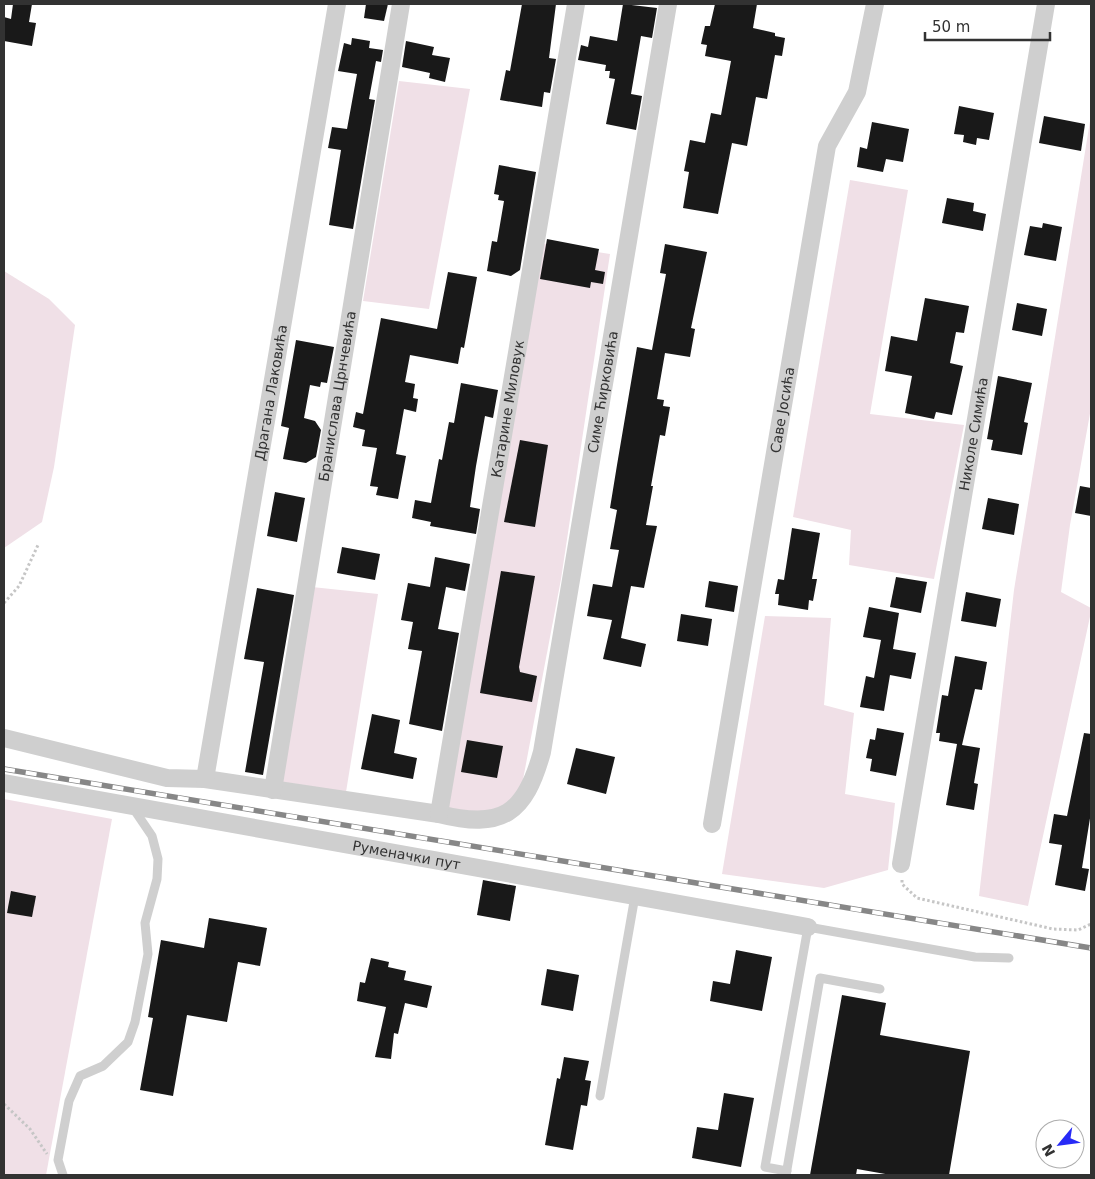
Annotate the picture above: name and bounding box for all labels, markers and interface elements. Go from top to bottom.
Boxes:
scale bar [925,10,1050,42]
text: 50 m [932,18,970,36]
street label: Бранислава Црнчевића [315,310,359,483]
street label: Драгана Лаковића [251,323,290,462]
street label: Симе Ћирковића [584,330,621,454]
street label: Катарине Миловук [488,339,527,479]
street label: Саве Јосића [767,366,797,454]
street label: Николе Симића [956,376,991,492]
street label: Руменачки пут [351,838,462,873]
north arrow [1035,1119,1085,1169]
text: N [1039,1141,1058,1159]

